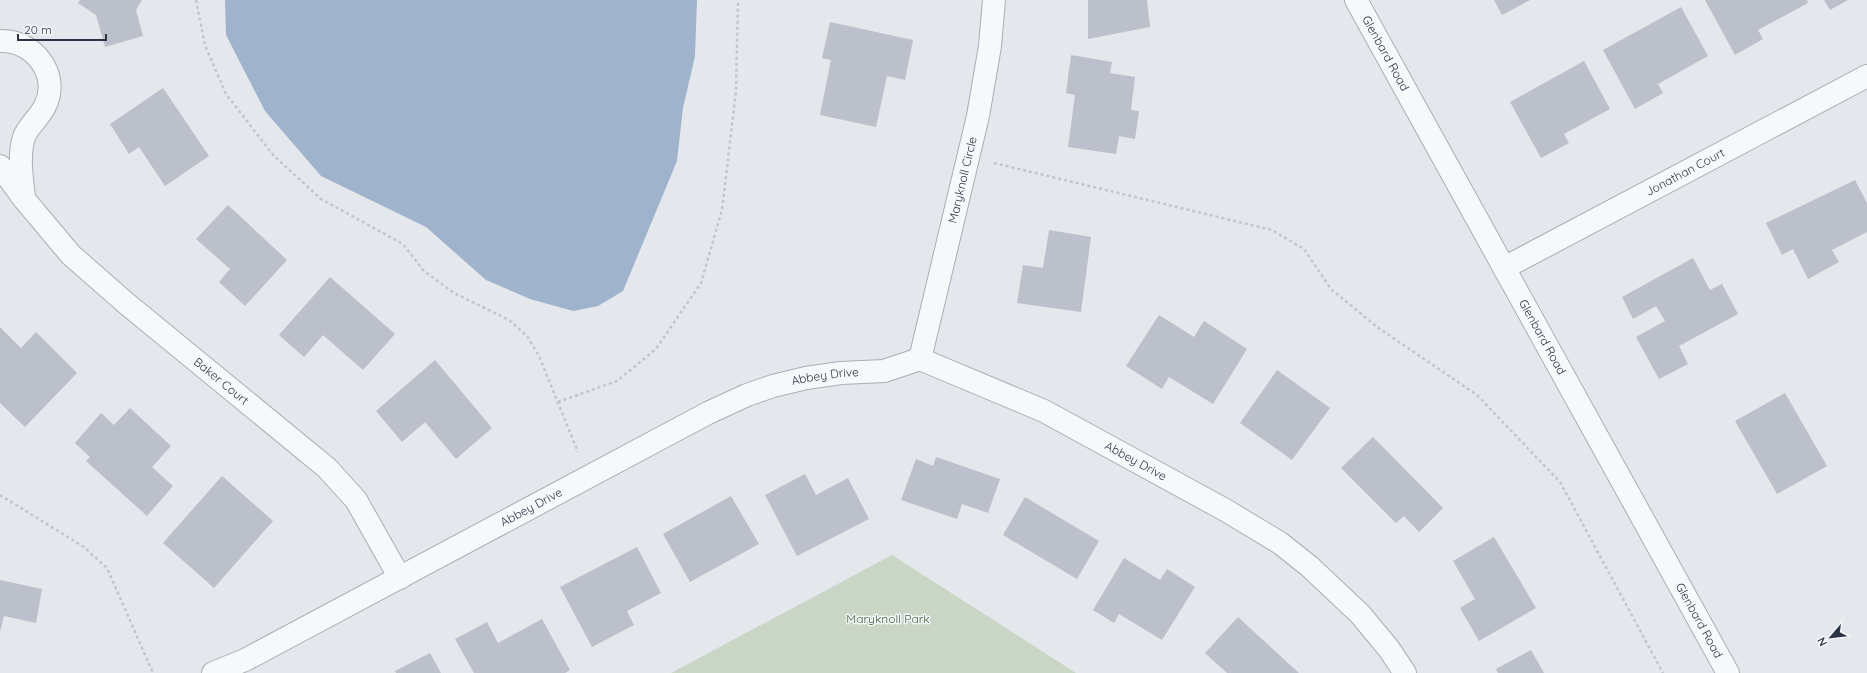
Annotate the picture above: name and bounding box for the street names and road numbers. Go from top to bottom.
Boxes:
street label: Glenbard Road [1359,13,1413,94]
street label: Maryknoll Circle [945,135,980,225]
street label: Jonathan Court [1643,145,1727,199]
street label: Glenbard Road [1516,296,1570,377]
street label: Baker Court [191,354,252,408]
street label: Abbey Drive [790,364,859,388]
street label: Abbey Drive [1102,438,1170,484]
street label: Abbey Drive [497,484,565,529]
street label: Glenbard Road [1673,580,1726,661]

